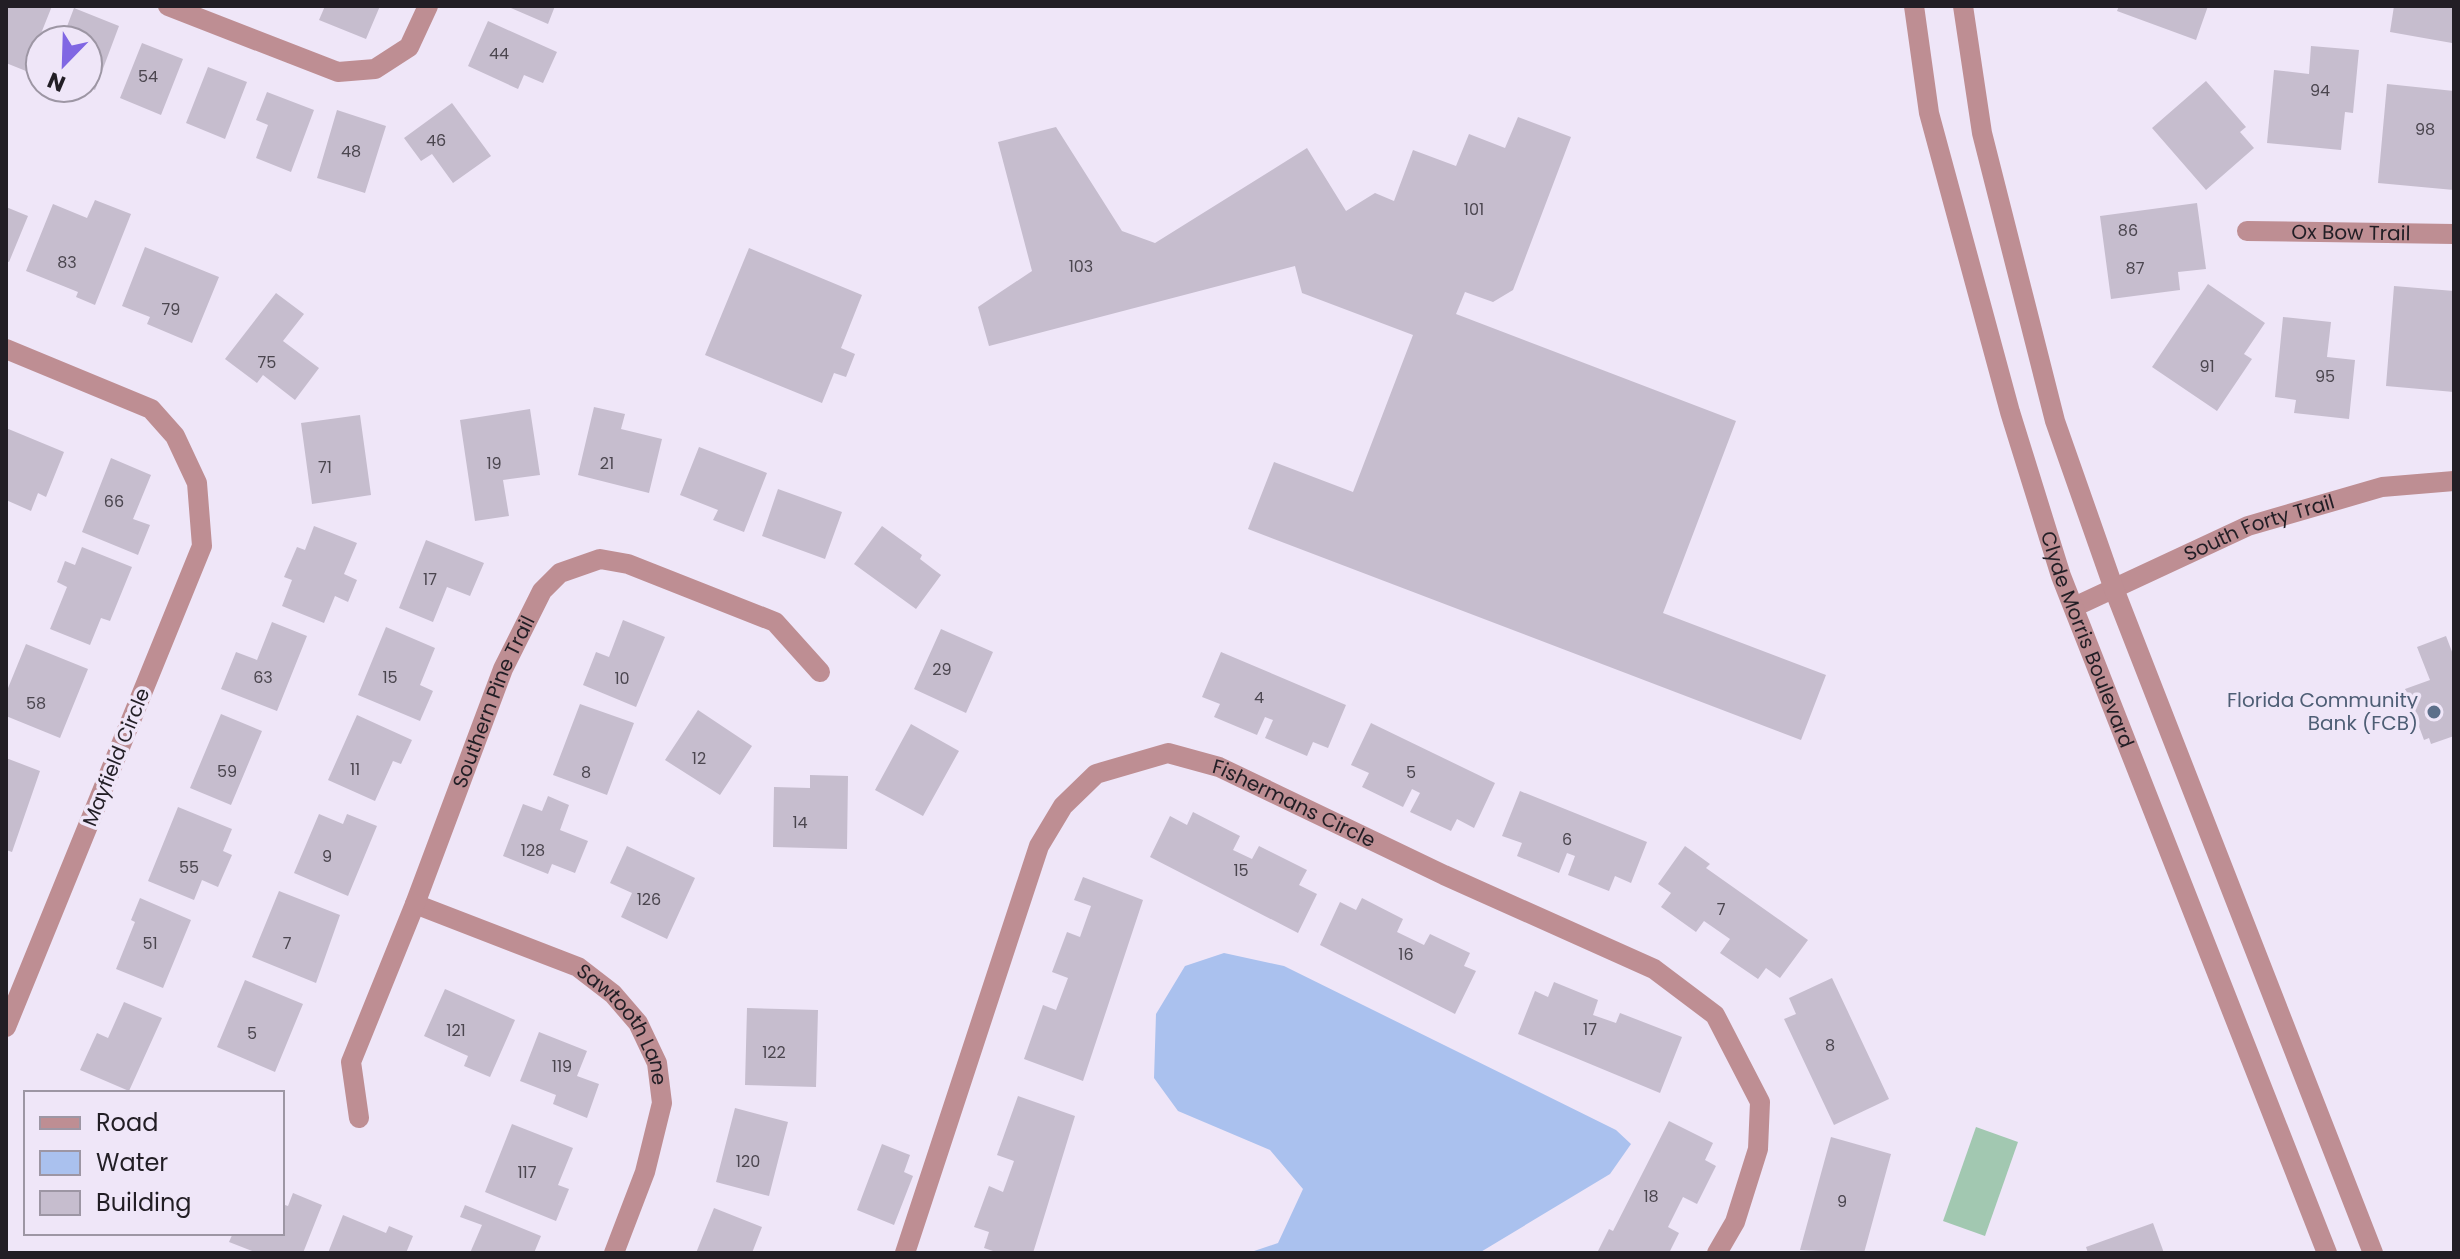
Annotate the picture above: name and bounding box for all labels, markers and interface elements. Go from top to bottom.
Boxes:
north arrow [24,24,104,104]
house number: 44 [489,42,509,65]
text: N [43,64,70,99]
house number: 54 [138,65,158,88]
house number: 94 [2310,79,2330,102]
house number: 98 [2415,118,2435,141]
house number: 46 [426,129,446,152]
house number: 48 [341,140,361,163]
house number: 101 [1464,198,1484,221]
street label: Ox Bow Trail [2291,218,2411,247]
house number: 86 [2118,219,2138,242]
house number: 83 [57,251,77,274]
house number: 103 [1069,255,1093,278]
house number: 87 [2126,257,2145,280]
house number: 79 [162,298,180,321]
house number: 75 [258,351,276,374]
house number: 91 [2199,355,2215,378]
house number: 95 [2315,365,2335,388]
house number: 19 [486,452,502,475]
house number: 21 [600,452,614,475]
house number: 71 [318,456,332,479]
street label: South Forty Trail [2179,488,2338,568]
house number: 66 [104,490,124,513]
street label: Clyde Morris Boulevard [2034,528,2141,752]
house number: 17 [423,568,437,591]
street label: Southern Pine Trail [446,611,542,792]
house number: 29 [932,658,952,681]
house number: 63 [253,666,273,689]
house number: 15 [382,666,398,689]
house number: 10 [614,667,630,690]
street label: Mayfield Circle [75,684,157,830]
house number: 4 [1254,686,1264,709]
place label: Florida Community Bank (FCB) [2227,686,2418,737]
house number: 58 [26,692,46,715]
marker: Florida Community Bank (FCB) [2425,703,2443,721]
house number: 12 [692,747,706,770]
street label: Fishermans Circle [1209,752,1380,854]
house number: 11 [350,758,360,781]
house number: 59 [217,760,237,783]
house number: 8 [581,761,591,784]
house number: 5 [1406,761,1416,784]
house number: 14 [792,811,808,834]
house number: 6 [1562,828,1572,851]
house number: 128 [521,839,545,862]
house number: 9 [322,845,332,868]
house number: 55 [179,856,199,879]
house number: 15 [1233,859,1249,882]
house number: 126 [637,888,661,911]
house number: 7 [1717,898,1726,921]
house number: 51 [142,932,158,955]
house number: 7 [283,932,292,955]
house number: 16 [1398,943,1414,966]
street label: Sawtooth Lane [571,957,674,1087]
house number: 17 [1583,1018,1597,1041]
house number: 121 [446,1019,466,1042]
house number: 5 [247,1022,257,1045]
house number: 8 [1825,1034,1835,1057]
house number: 122 [762,1041,786,1064]
house number: 119 [552,1055,572,1078]
legend [24,1091,284,1235]
text: Road [96,1106,158,1139]
text: Water [96,1146,168,1179]
house number: 120 [736,1150,760,1173]
house number: 117 [518,1161,537,1184]
house number: 18 [1643,1185,1659,1208]
text: Building [96,1186,192,1219]
house number: 9 [1837,1190,1847,1213]

